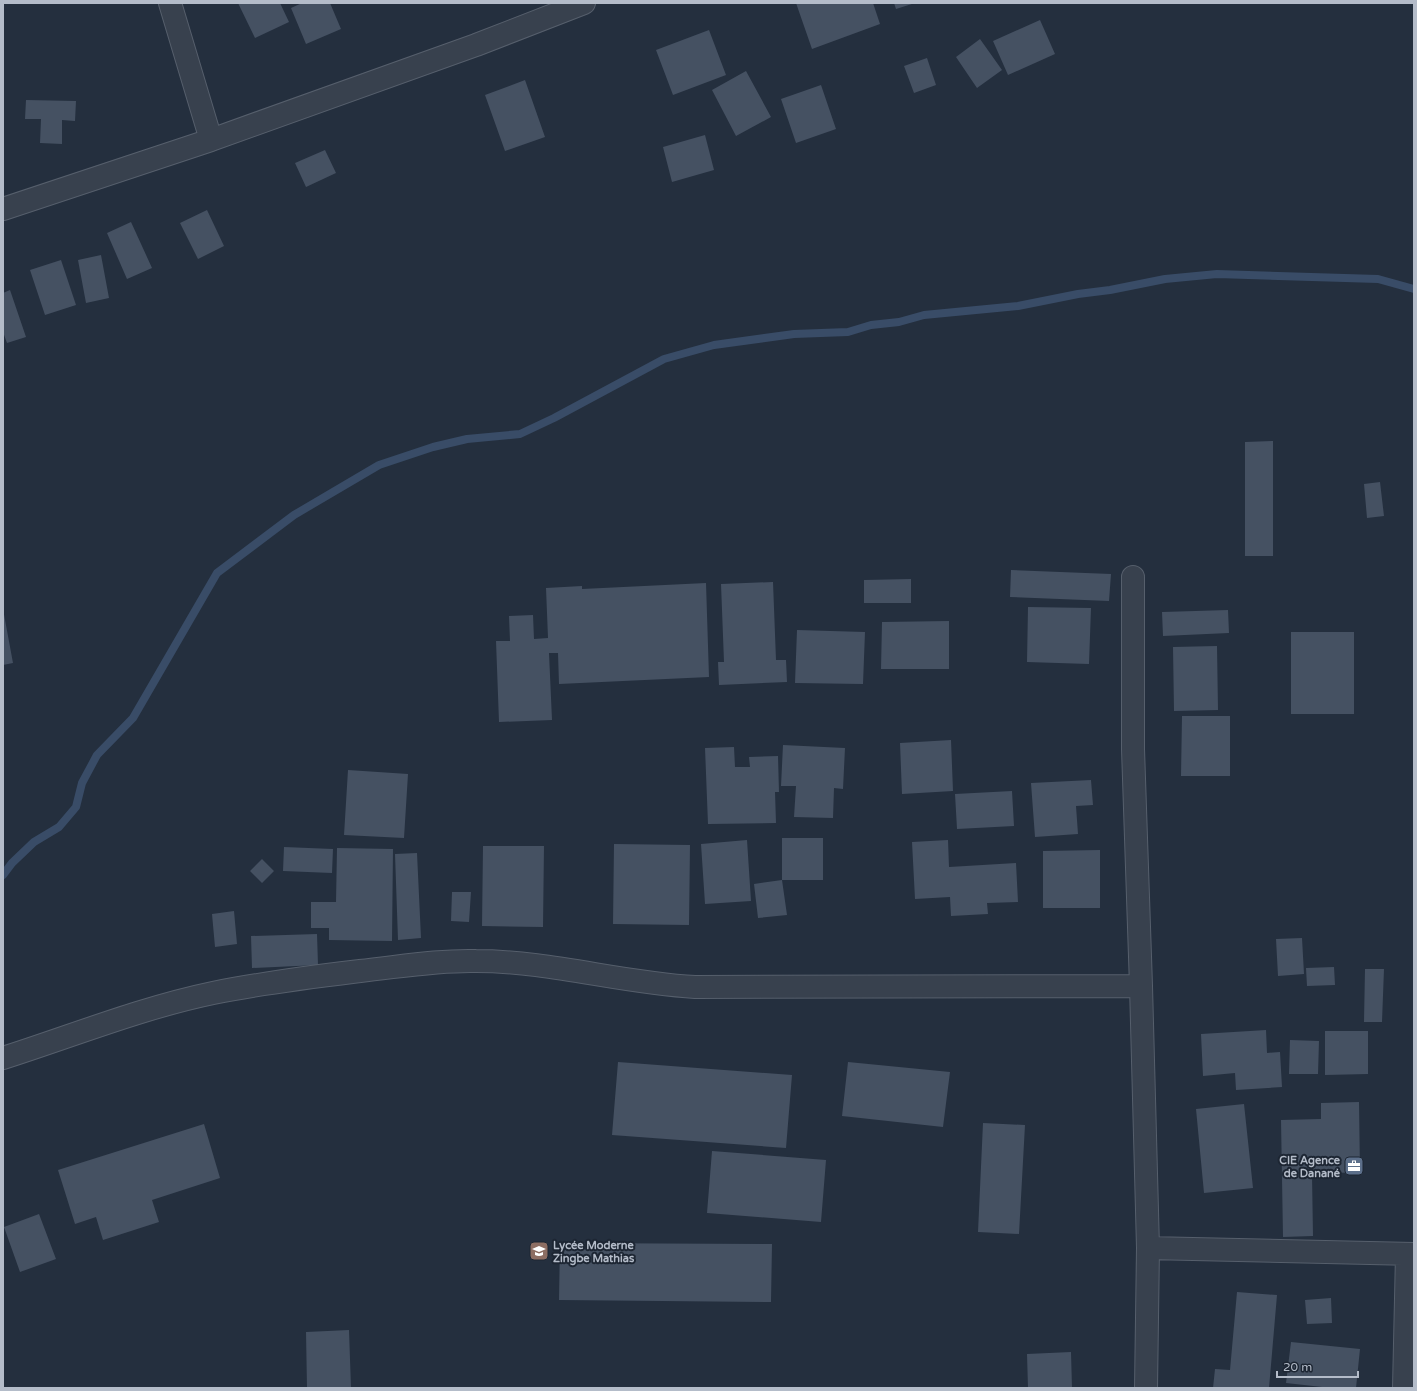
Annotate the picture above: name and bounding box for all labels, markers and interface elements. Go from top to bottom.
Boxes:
place label: CIE Agence de Danané [1279,1154,1341,1180]
office icon: CIE Agence de Danané [1343,1155,1365,1177]
place label: Lycée Moderne Zingbe Mathias [553,1239,635,1266]
school or university icon: Lycée Moderne Zingbe Mathias [528,1240,550,1262]
scale bar [1277,1353,1358,1379]
text: 20 m [1283,1360,1312,1374]

